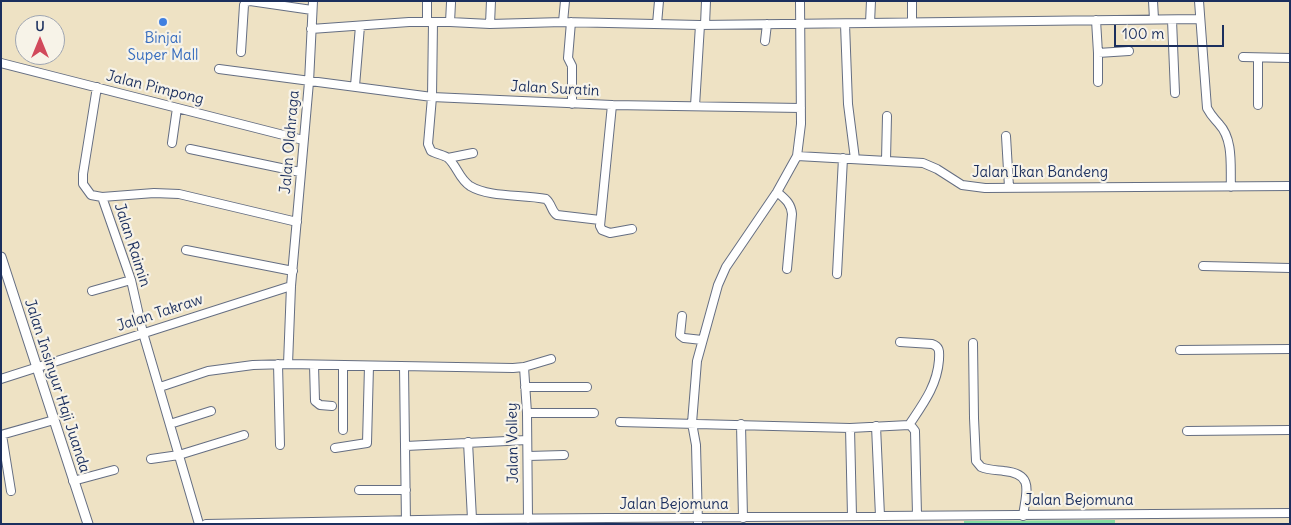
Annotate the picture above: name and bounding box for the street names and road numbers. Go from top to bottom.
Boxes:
street label: Jalan Pimpong [104,67,206,109]
street label: Jalan Suratin [510,78,600,100]
street label: Jalan Olahraga [277,89,303,195]
street label: Jalan Ikan Bandeng [972,164,1108,182]
street label: Jalan Raimin [110,201,154,289]
street label: Jalan Takraw [115,291,205,335]
street label: Jalan Insinyur Haji Juanda [20,297,94,475]
street label: Jalan Volley [503,402,523,484]
street label: Jalan Bejomuna [1024,492,1134,510]
street label: Jalan Bejomuna [619,496,729,514]

